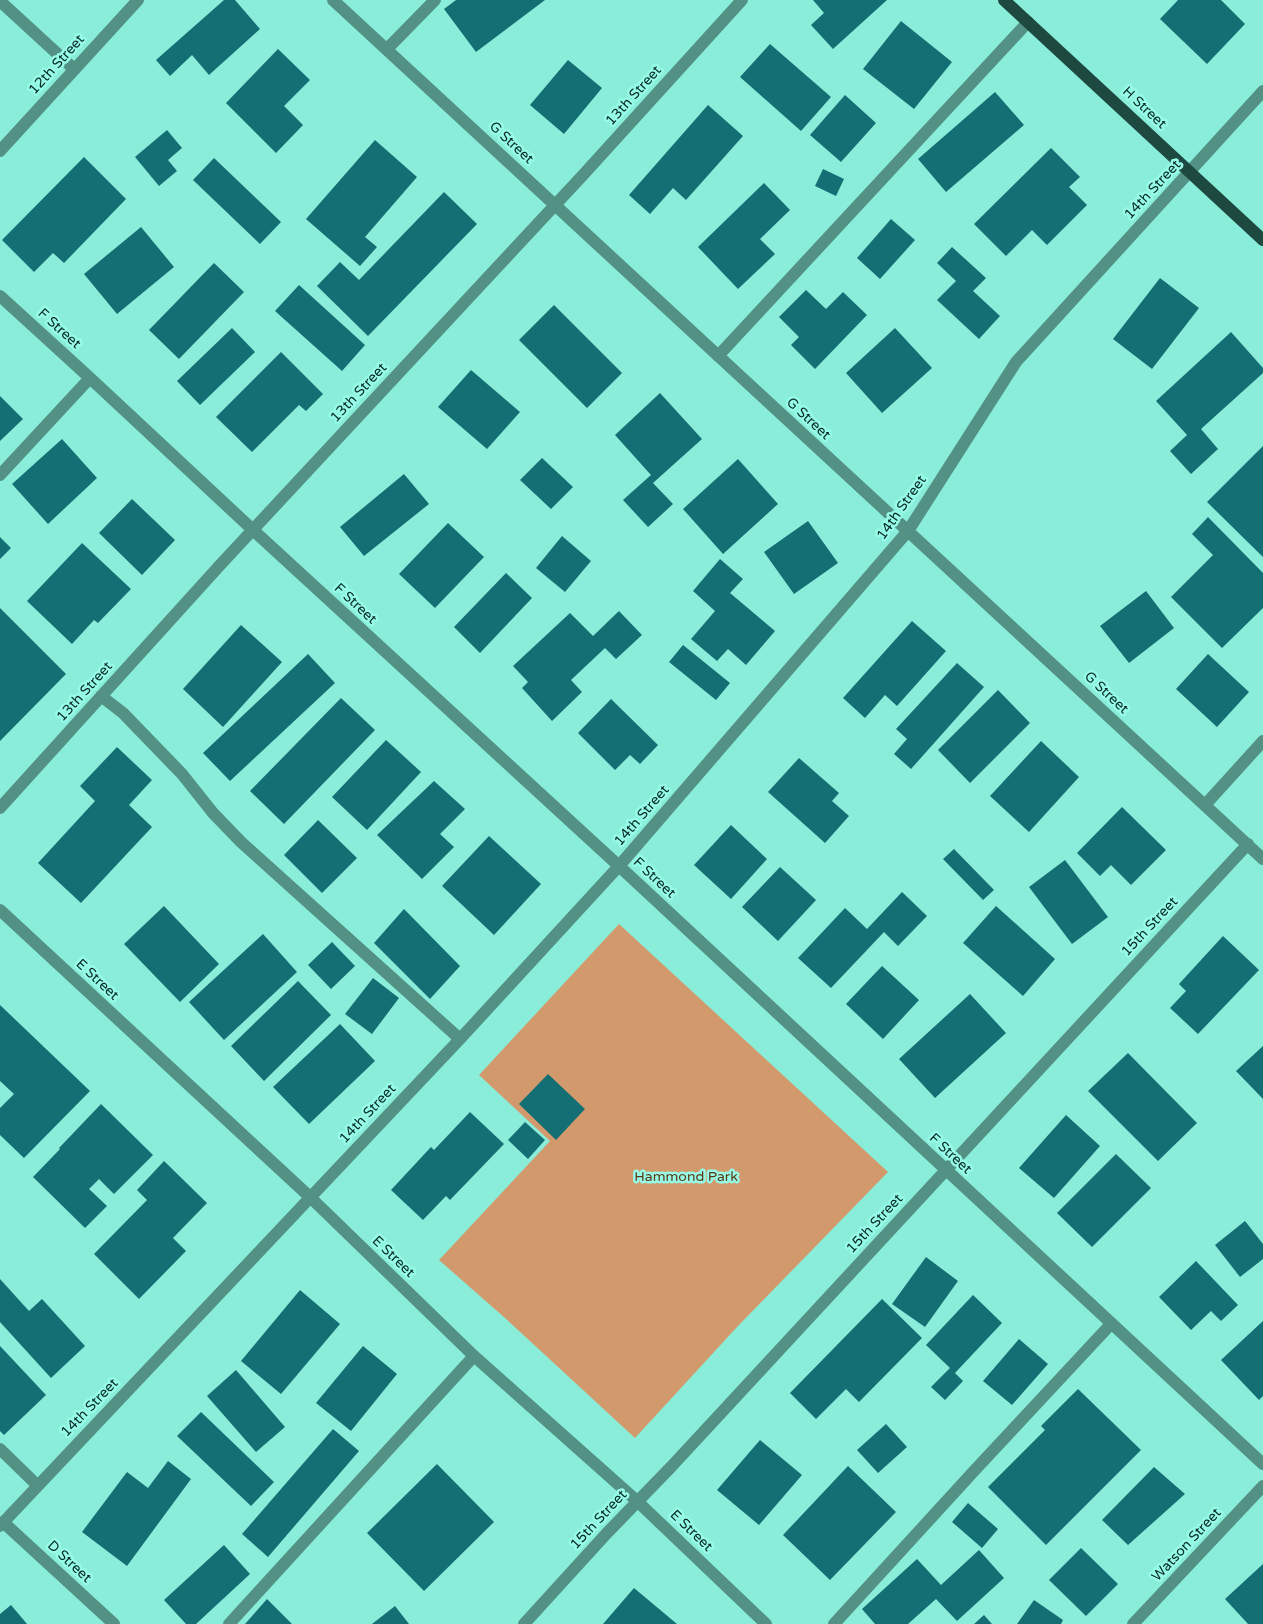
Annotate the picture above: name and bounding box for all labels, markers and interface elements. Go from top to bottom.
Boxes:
street label: 12th Street [26,31,88,99]
street label: 13th Street [603,62,665,130]
street label: H Street [1118,83,1170,133]
street label: G Street [485,118,537,168]
street label: 14th Street [1121,157,1185,223]
street label: F Street [34,305,84,353]
street label: 13th Street [327,360,391,426]
street label: G Street [782,394,834,444]
street label: 14th Street [874,472,930,544]
street label: F Street [330,580,380,628]
street label: 13th Street [54,658,116,726]
street label: G Street [1080,668,1132,718]
street label: 14th Street [611,782,673,850]
street label: F Street [629,854,679,902]
street label: 15th Street [1118,894,1182,960]
street label: E Street [72,956,122,1004]
street label: 14th Street [336,1081,400,1147]
street label: F Street [925,1130,975,1178]
park label: Hammond Park [634,1169,738,1185]
street label: 15th Street [843,1191,907,1257]
street label: E Street [368,1233,418,1281]
street label: 14th Street [58,1375,122,1441]
street label: 15th Street [567,1487,631,1553]
street label: Watson Street [1149,1505,1225,1585]
street label: E Street [666,1507,716,1555]
street label: D Street [43,1537,95,1587]

